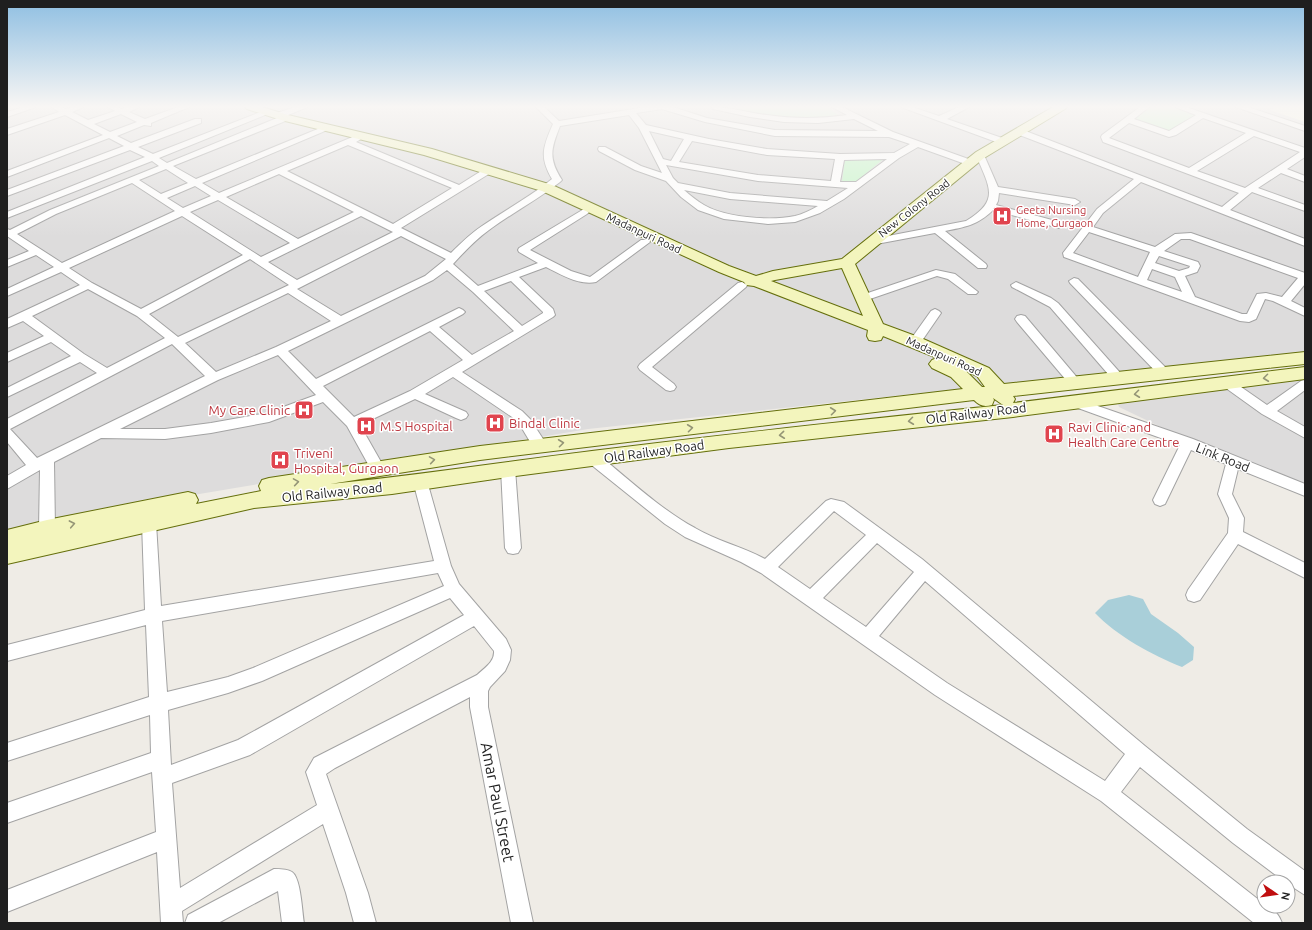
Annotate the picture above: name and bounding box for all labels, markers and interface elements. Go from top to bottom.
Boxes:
street label: New Colony Road [876,177,952,239]
place label: Geeta Nursing Home, Gurgaon [1016,204,1093,229]
hospital icon: Geeta Nursing Home, Gurgaon [991,205,1013,227]
street label: Madanpuri Road [605,210,683,256]
street label: Madanpuri Road [905,334,983,378]
one-way arrow [1263,373,1269,382]
one-way arrow [1134,389,1140,398]
hospital icon: My Care Clinic [293,399,315,421]
street label: Old Railway Road [925,400,1027,426]
place label: My Care Clinic [209,403,290,417]
one-way arrow [830,407,836,416]
hospital icon: Bindal Clinic [484,412,506,434]
hospital icon: M.S Hospital [355,415,377,437]
place label: Bindal Clinic [509,416,580,430]
one-way arrow [908,416,914,425]
place label: M.S Hospital [380,419,453,433]
place label: Ravi Clinic and Health Care Centre [1068,420,1179,449]
hospital icon: Ravi Clinic and Health Care Centre [1043,423,1065,445]
one-way arrow [687,424,693,433]
one-way arrow [779,431,785,440]
street label: Old Railway Road [603,437,705,465]
one-way arrow [558,439,564,448]
street label: Link Road [1194,440,1252,474]
place label: Triveni Hospital, Gurgaon [294,446,399,476]
hospital icon: Triveni Hospital, Gurgaon [269,449,291,471]
one-way arrow [429,456,435,465]
one-way arrow [293,478,299,487]
street label: Old Railway Road [281,480,383,504]
one-way arrow [69,520,75,528]
street label: Amar Paul Street [478,741,519,864]
north arrow [1256,874,1296,914]
text: N [1279,891,1293,902]

